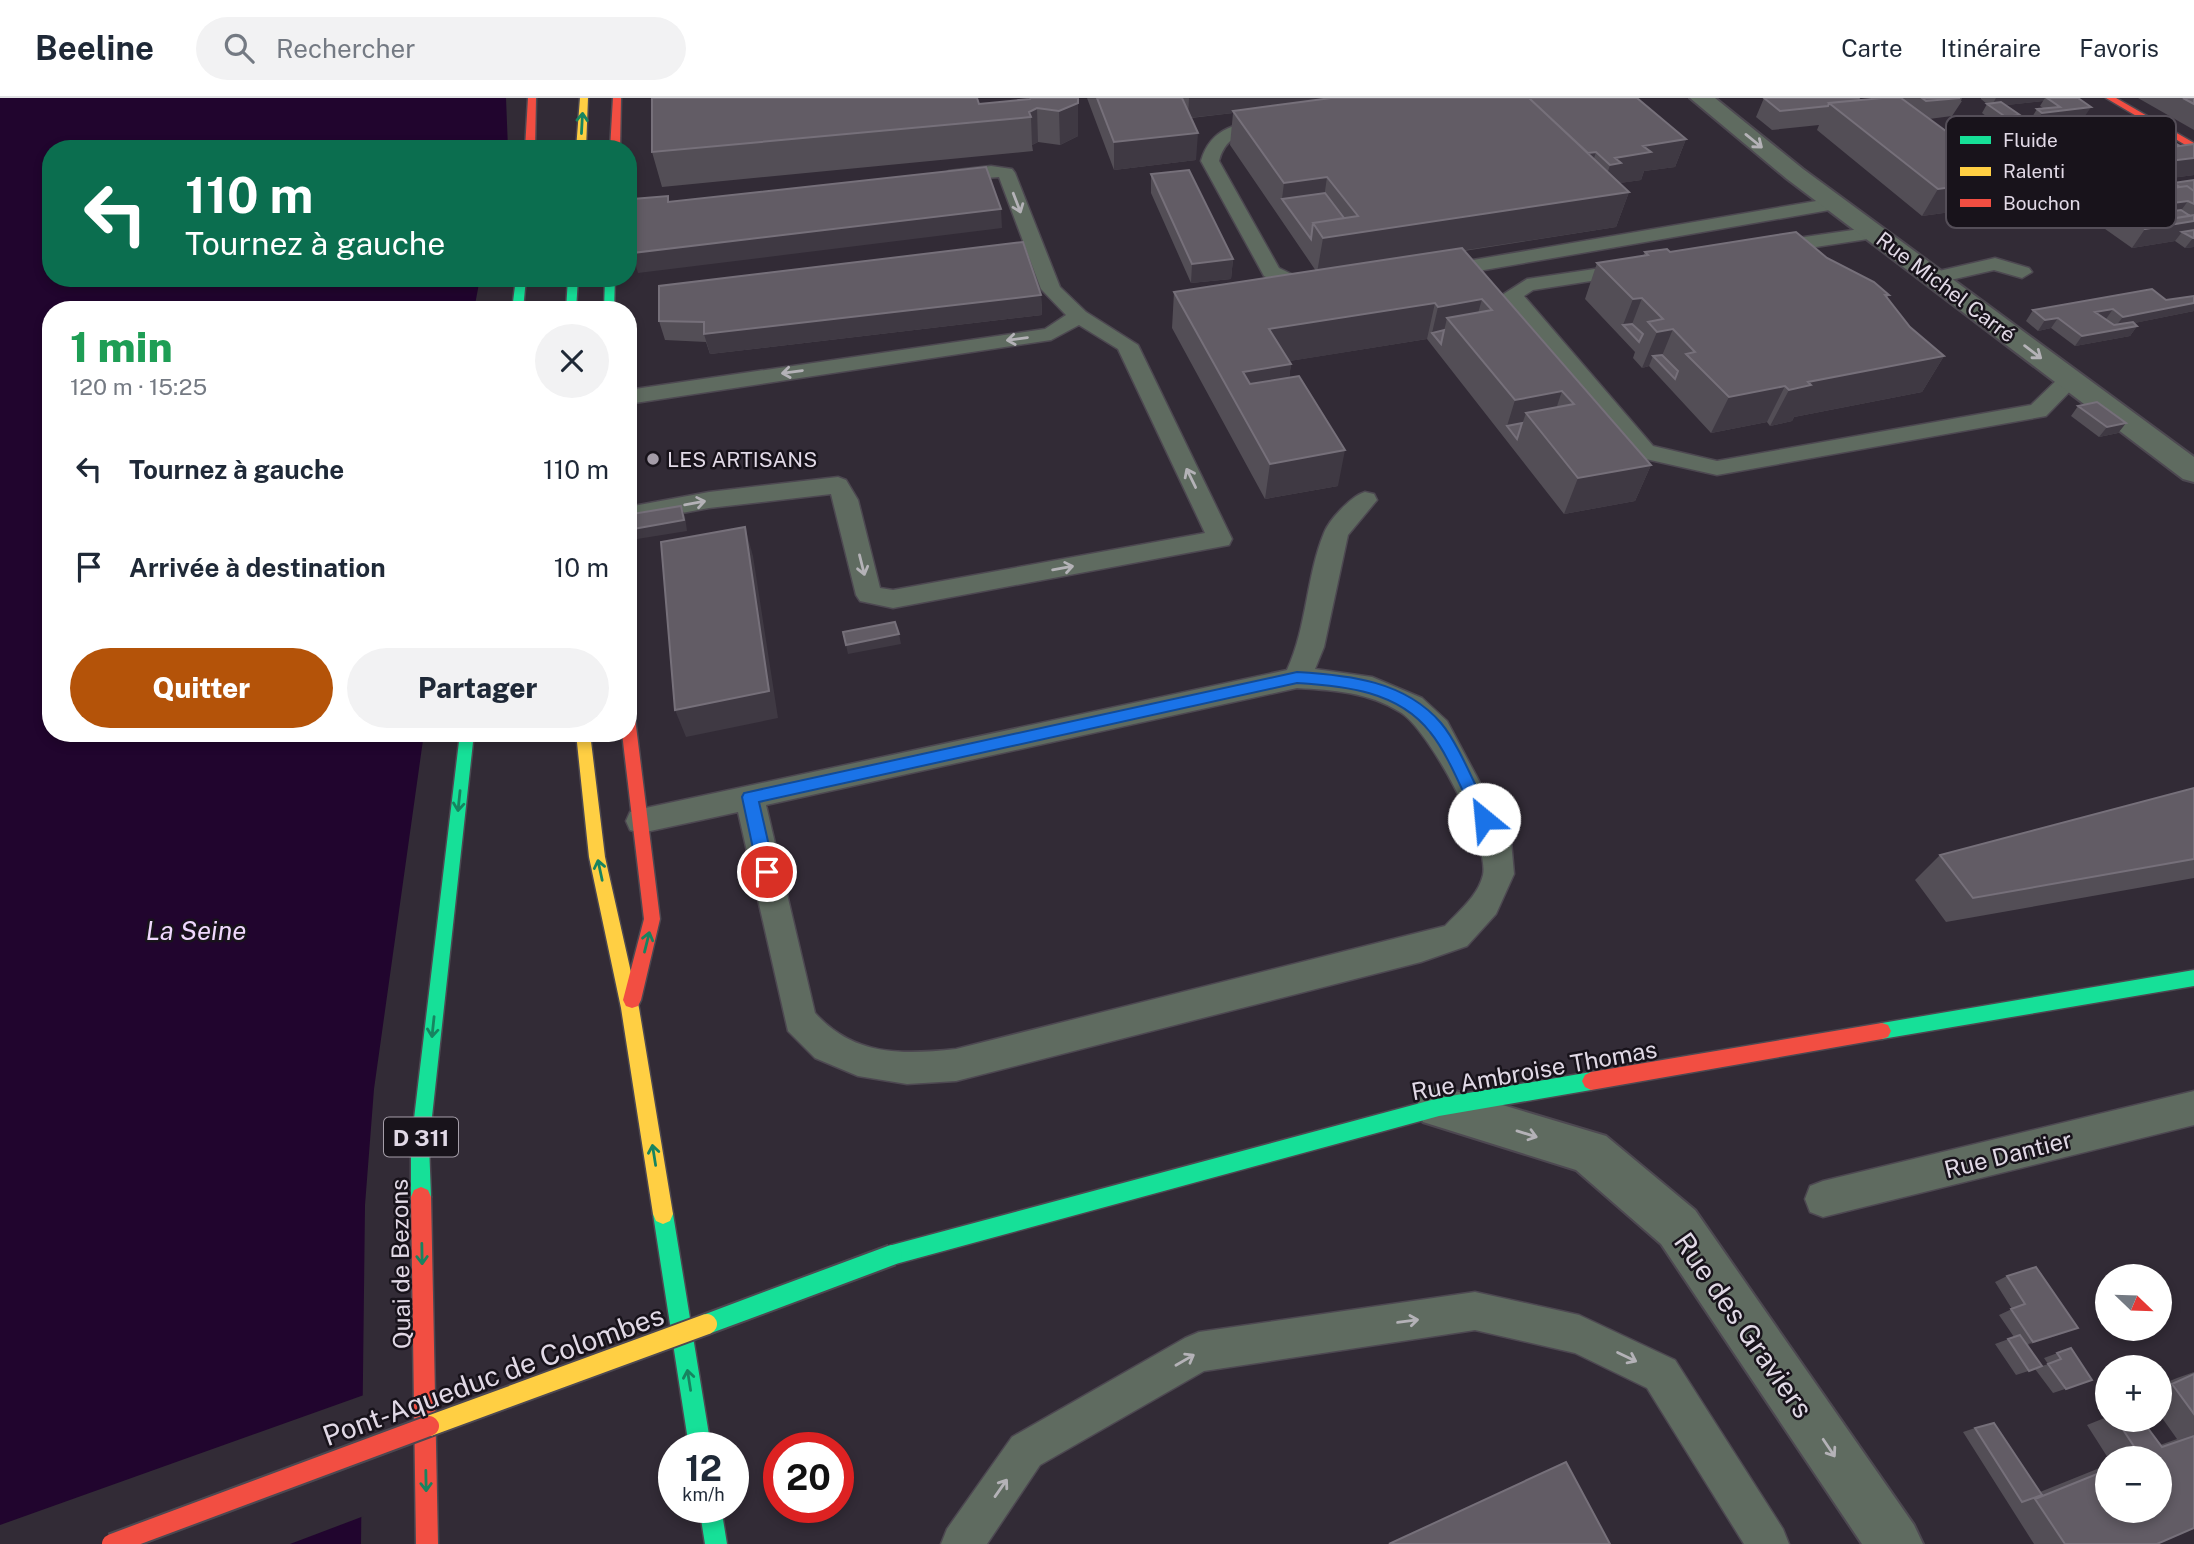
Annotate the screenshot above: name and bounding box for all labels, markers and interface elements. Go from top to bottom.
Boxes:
search box [196,17,686,80]
text: Beeline [35,29,154,67]
icon: search [220,29,258,67]
text: Rechercher [276,33,415,64]
text: Carte [1841,34,1903,62]
text: Itinéraire [1941,34,2041,62]
text: Favoris [2079,34,2159,62]
one-way arrow [576,112,589,135]
legend [1946,116,2176,228]
text: Fluide [2003,129,2058,151]
one-way arrow [1744,133,1762,149]
text: Ralenti [2003,160,2065,182]
text: 110 m [185,166,313,224]
icon: left [70,168,161,259]
one-way arrow [1012,191,1025,213]
text: Bouchon [2003,192,2080,214]
text: Tournez à gauche [185,225,445,262]
street label: Rue Michel Carré [1872,227,2020,347]
text: 1 min [70,322,173,371]
button: close [535,324,609,398]
one-way arrow [1006,333,1029,346]
one-way arrow [2023,345,2041,360]
one-way arrow [781,366,804,379]
text: 120 m · 15:25 [70,373,207,400]
place label: LES ARTISANS [667,447,817,472]
icon: left [70,450,108,488]
marker: LES ARTISANS [645,451,661,467]
text: Tournez à gauche [129,454,344,485]
text: 110 m [543,454,609,485]
one-way arrow [1184,468,1198,489]
one-way arrow [683,496,706,509]
icon: arrive [70,548,108,586]
text: Arrivée à destination [129,552,386,583]
text: 10 m [554,552,609,583]
one-way arrow [856,553,869,576]
one-way arrow [1051,560,1074,574]
button: Quitter [70,648,333,728]
button: Partager [347,648,609,728]
position arrow [1447,782,1521,856]
one-way arrow [452,789,465,812]
pin [737,842,797,902]
icon: arrive [748,853,786,891]
one-way arrow [593,859,606,882]
water label: La Seine [146,915,246,946]
one-way arrow [641,931,654,954]
one-way arrow [427,1015,440,1038]
street label: Rue Ambroise Thomas [1409,1035,1659,1105]
road number: D 311 [384,1118,458,1156]
street label: Rue Dantier [1941,1125,2075,1183]
one-way arrow [1516,1128,1538,1141]
one-way arrow [647,1144,660,1167]
street label: Quai de Bezons [385,1178,415,1350]
street label: Rue des Graviers [1668,1226,1820,1424]
one-way arrow [415,1242,429,1265]
north arrow [2095,1264,2172,1340]
map controls [2095,1264,2172,1523]
street label: Pont-Aqueduc de Colombes [318,1298,668,1452]
one-way arrow [1396,1314,1419,1327]
one-way arrow [1616,1351,1637,1365]
one-way arrow [1174,1353,1194,1367]
button: + [2095,1355,2172,1432]
one-way arrow [683,1369,696,1392]
speed limit sign: 20 [763,1432,854,1523]
one-way arrow [1822,1438,1836,1457]
button: − [2095,1446,2172,1523]
text: 12 [685,1448,722,1489]
one-way arrow [419,1470,433,1493]
one-way arrow [994,1479,1008,1498]
text: km/h [682,1484,725,1505]

